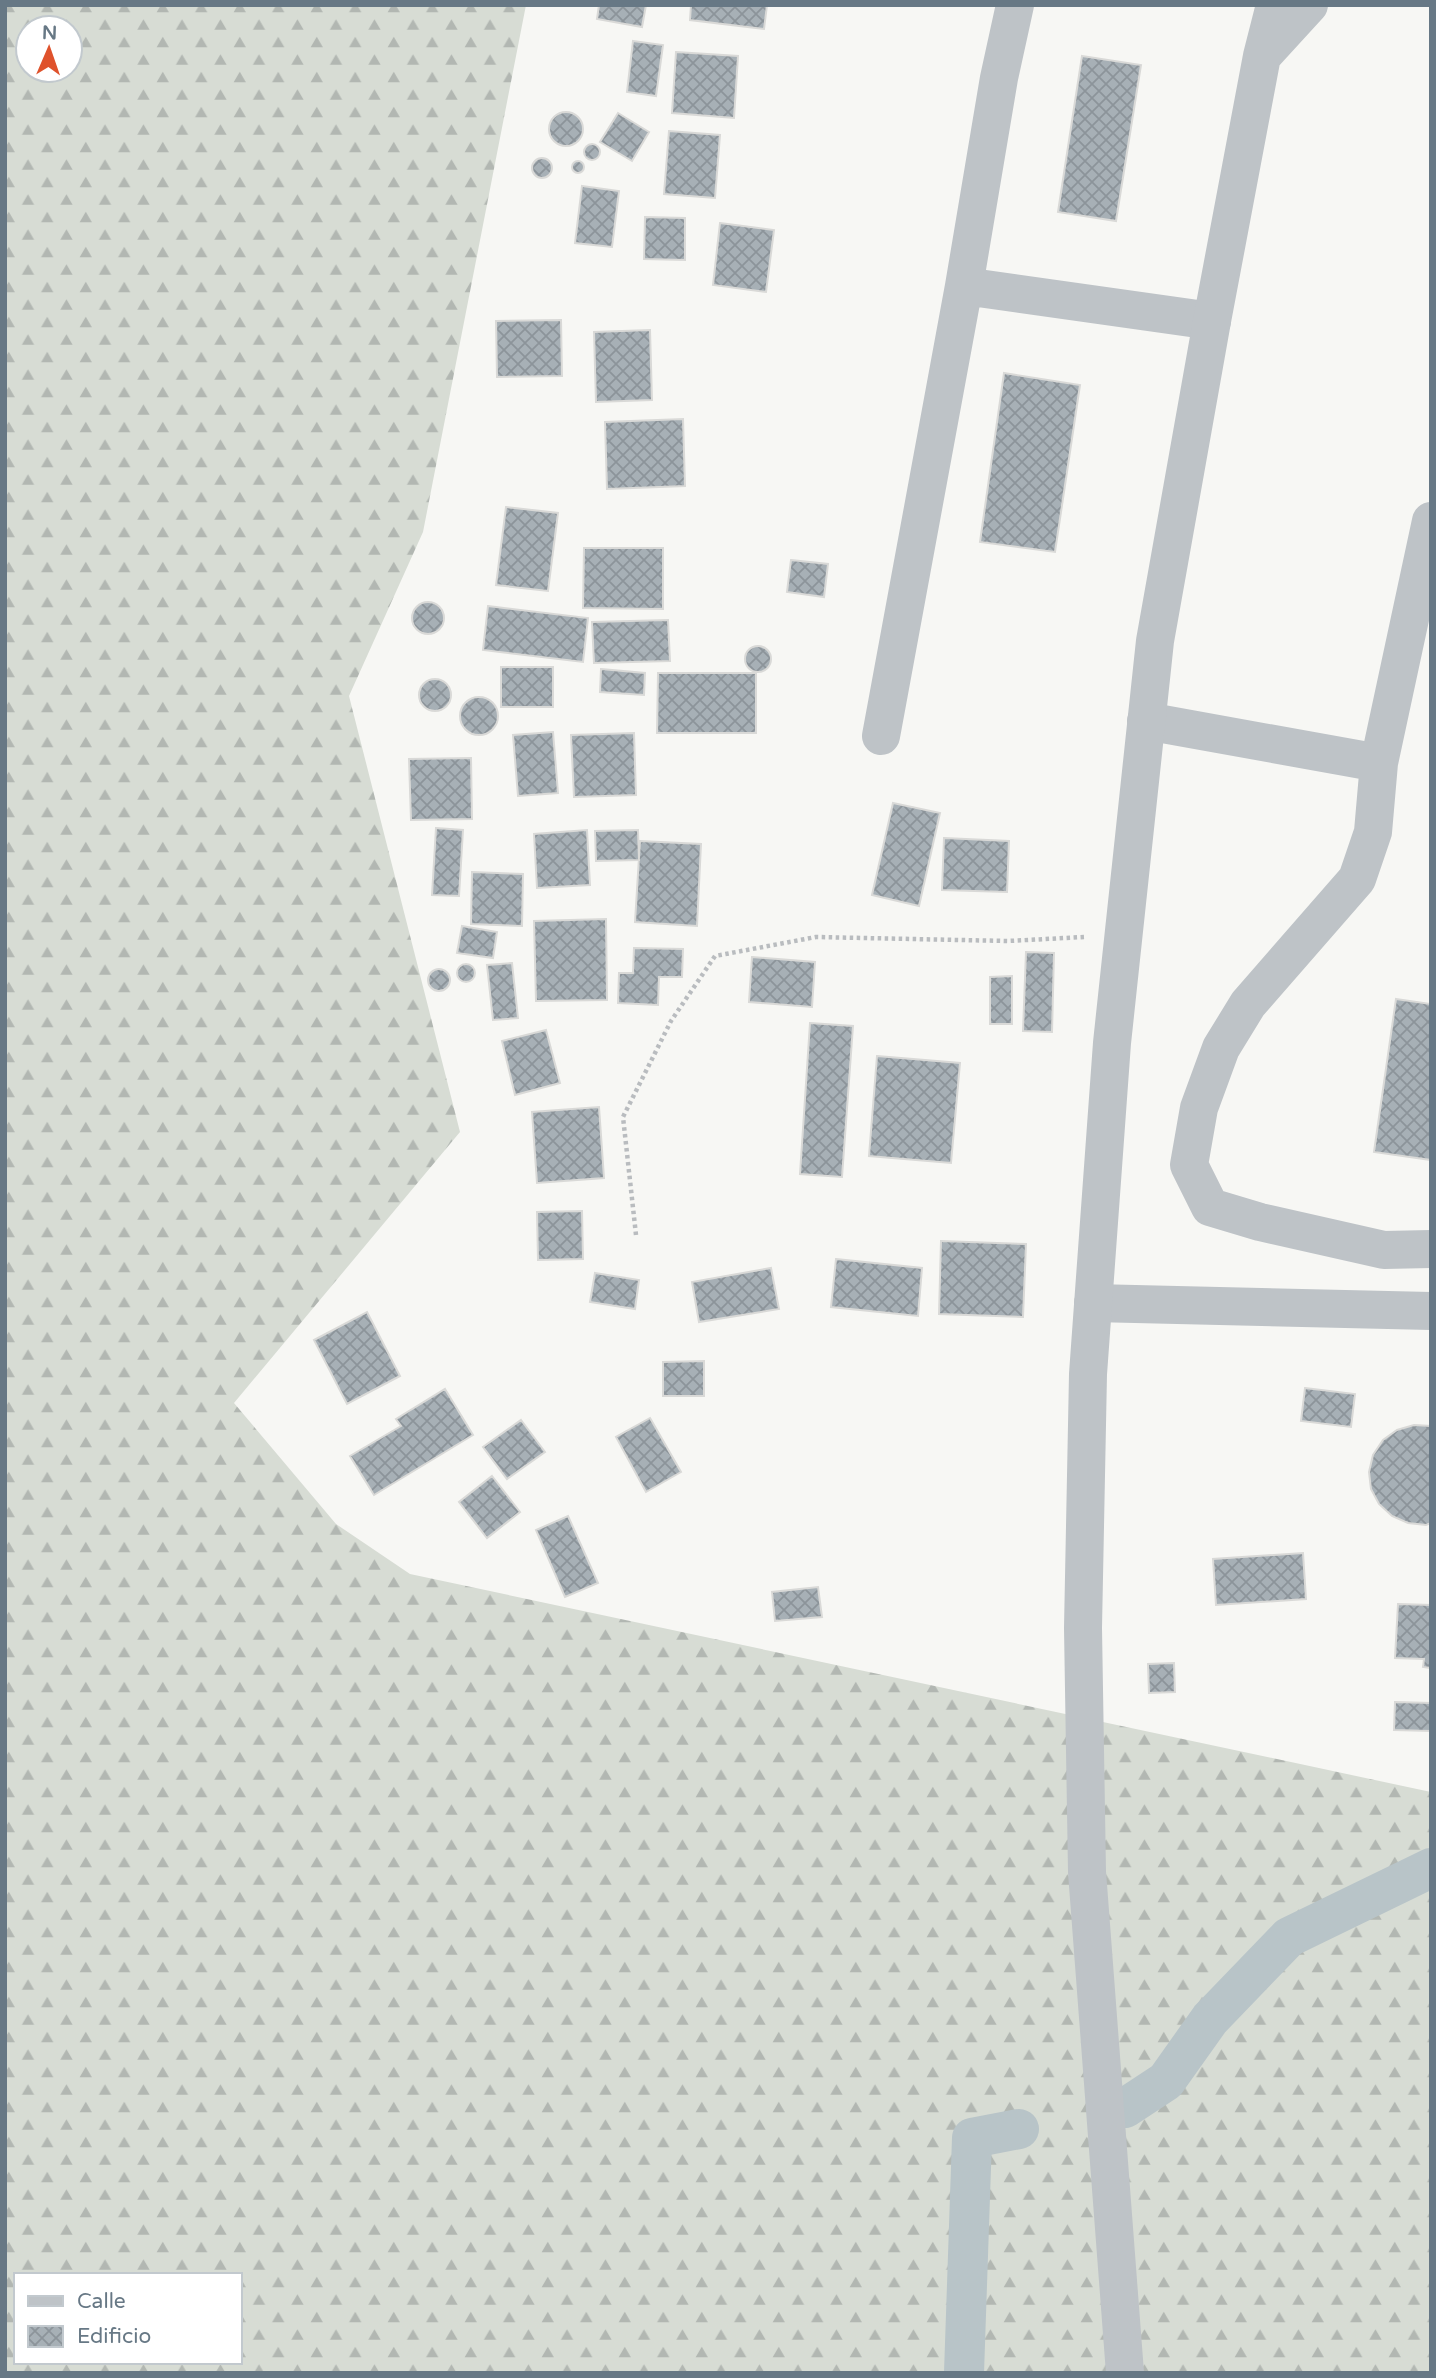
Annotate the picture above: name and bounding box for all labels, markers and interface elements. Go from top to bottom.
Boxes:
north arrow [14,14,84,84]
text: N [42,22,58,44]
legend [14,2273,242,2364]
text: Calle [77,2289,126,2314]
text: Edificio [77,2324,151,2349]

